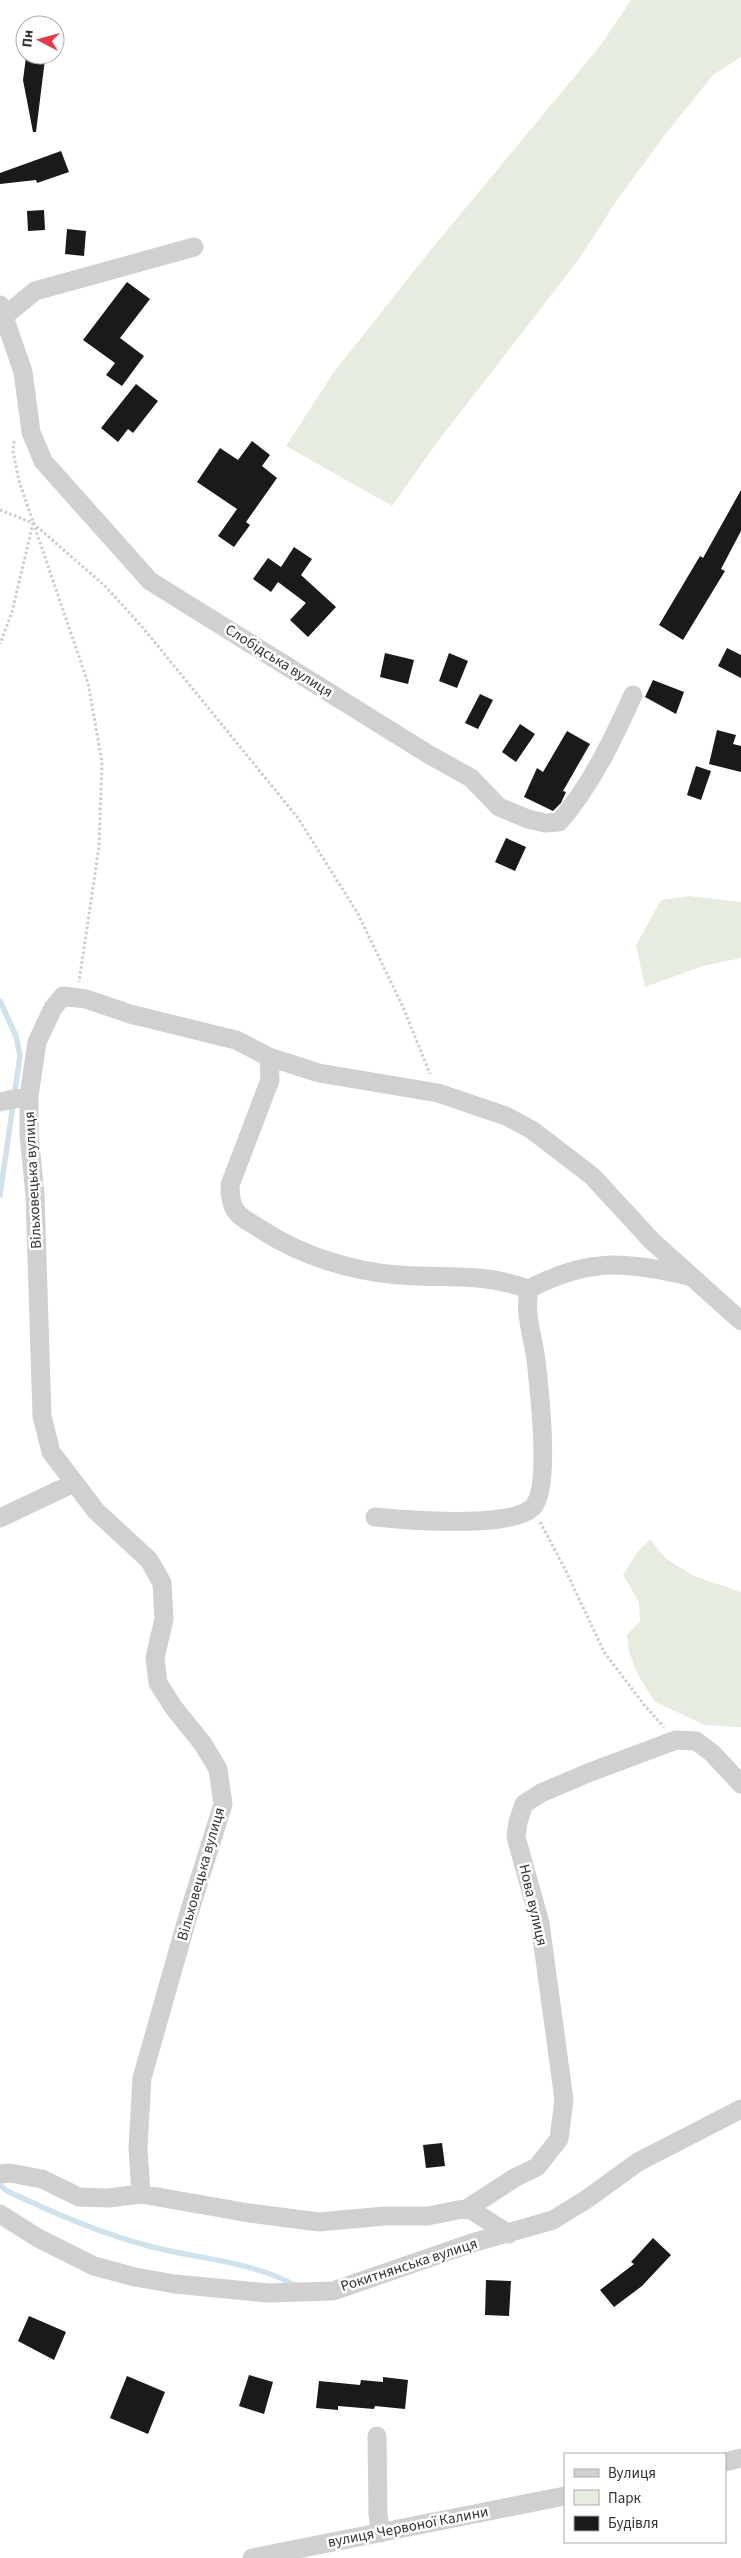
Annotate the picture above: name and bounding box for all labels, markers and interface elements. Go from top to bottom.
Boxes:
north arrow [15,15,65,65]
text: Пн [17,29,39,48]
street label: Слобідська вулиця [221,619,337,703]
street label: Вільховецька вулиця [19,1111,47,1249]
street label: Вільховецька вулиця [172,1805,230,1943]
street label: Нова вулиця [513,1862,553,1948]
street label: Рокитнянська вулиця [338,2233,480,2297]
legend [564,2453,726,2543]
text: Вулиця [608,2463,656,2484]
text: Парк [608,2488,642,2509]
street label: вулиця Червоної Калини [326,2501,490,2553]
text: Будівля [608,2513,658,2534]

